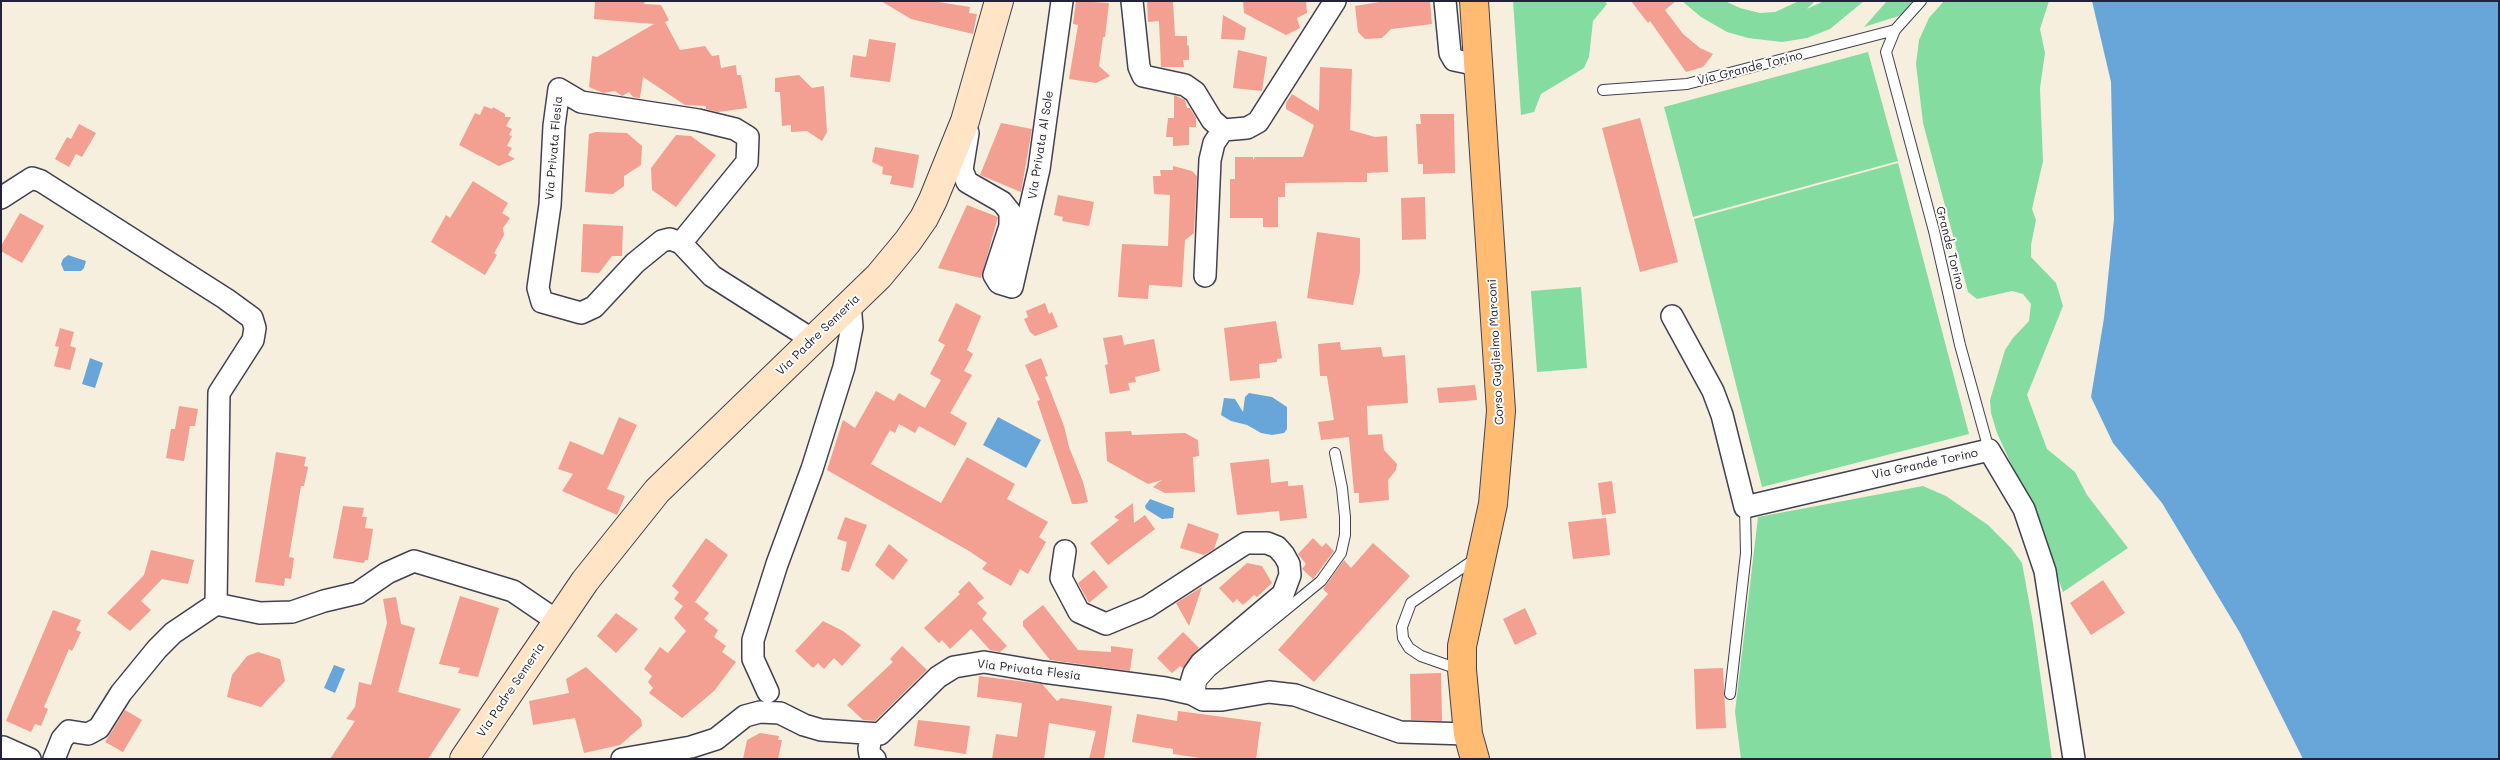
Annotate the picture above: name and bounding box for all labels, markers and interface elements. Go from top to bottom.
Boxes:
street label: Via Grande Torino [1696,48,1804,88]
street label: Via Privata Al Sole [1025,90,1057,200]
street label: Via Privata Flesia [542,95,566,201]
street label: Grande Torino [1933,205,1967,291]
street label: Corso Guglielmo Marconi [1485,279,1507,425]
street label: Via Padre Semeria [773,291,863,379]
street label: Via Grande Torino [1871,446,1979,482]
street label: Via Padre Semeria [474,640,548,740]
street label: Via Privata Flesia [976,656,1082,684]

